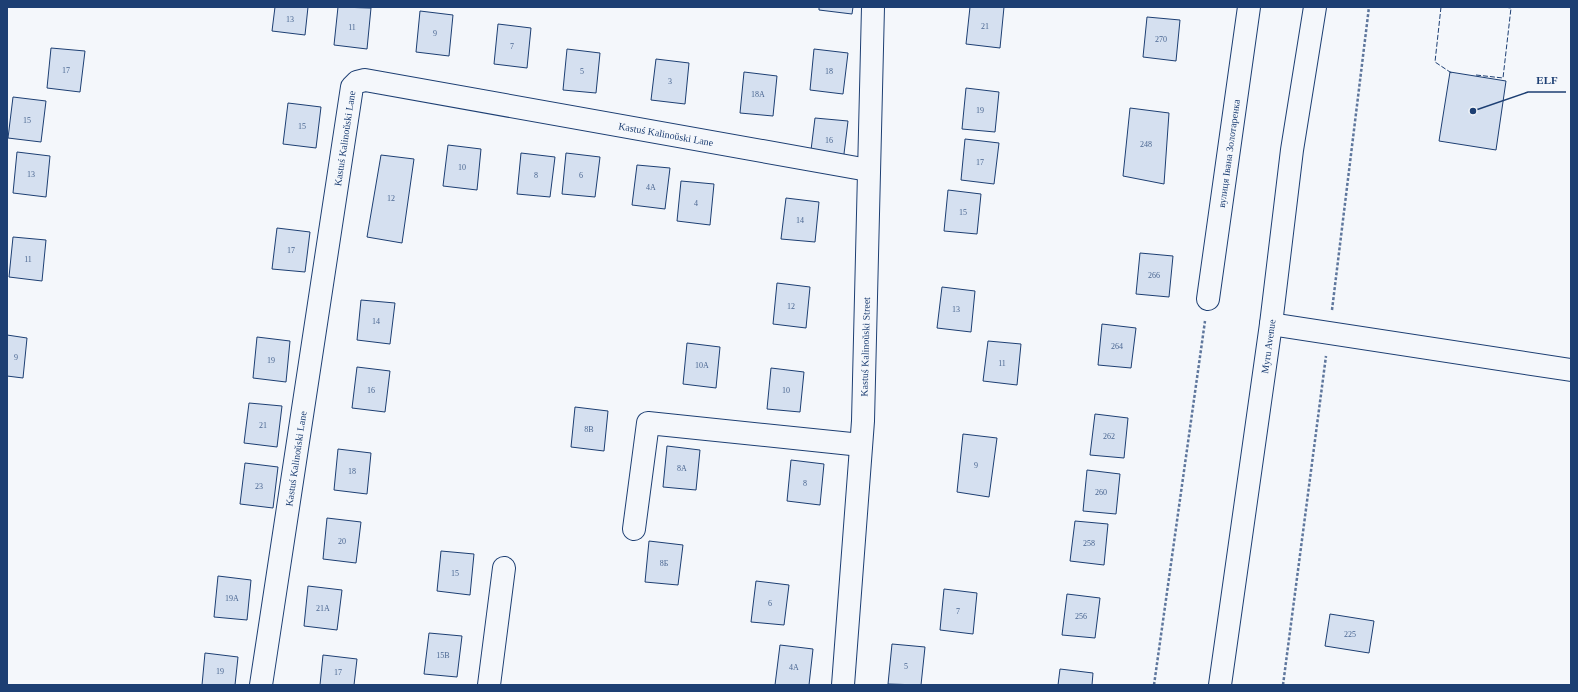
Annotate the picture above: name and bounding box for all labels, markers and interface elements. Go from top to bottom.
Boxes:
house number: 13 [286,15,294,24]
house number: 21 [981,22,989,31]
house number: 11 [348,23,356,32]
house number: 9 [433,29,437,38]
house number: 270 [1155,35,1167,44]
house number: 7 [510,42,514,51]
house number: 17 [62,66,70,75]
house number: 5 [580,67,584,76]
house number: 18 [825,67,833,76]
callout: ELF [1528,69,1566,92]
text: ELF [1536,74,1558,86]
house number: 3 [668,77,672,86]
street label: Kastuś Kalinoŭski Lane [332,89,357,187]
house number: 18А [751,90,765,99]
street label: вулиця Івана Золотаренка [1215,98,1242,208]
house number: 19 [976,106,984,115]
house number: 15 [23,116,31,125]
street label: Kastuś Kalinoŭski Lane [618,120,715,148]
house number: 15 [298,122,306,131]
house number: 16 [825,136,833,145]
house number: 248 [1140,140,1152,149]
house number: 17 [976,158,984,167]
house number: 10 [458,163,466,172]
house number: 13 [27,170,35,179]
house number: 8 [534,171,538,180]
house number: 6 [579,171,583,180]
house number: 4А [646,183,656,192]
house number: 12 [387,194,395,203]
house number: 4 [694,199,698,208]
house number: 15 [959,208,967,217]
house number: 14 [796,216,804,225]
house number: 17 [287,246,295,255]
house number: 11 [24,255,32,264]
house number: 266 [1148,271,1160,280]
street label: Kastuś Kalinoŭski Street [858,297,871,397]
house number: 12 [787,302,795,311]
house number: 13 [952,305,960,314]
house number: 14 [372,317,380,326]
street label: Myru Avenue [1259,318,1277,374]
house number: 264 [1111,342,1123,351]
house number: 9 [14,353,18,362]
house number: 19 [267,356,275,365]
house number: 11 [998,359,1006,368]
house number: 10А [695,361,709,370]
house number: 16 [367,386,375,395]
house number: 10 [782,386,790,395]
street label: Kastuś Kalinoŭski Lane [283,410,308,507]
house number: 21 [259,421,267,430]
house number: 8В [584,425,594,434]
house number: 262 [1103,432,1115,441]
house number: 9 [974,461,978,470]
house number: 8А [677,464,687,473]
house number: 18 [348,467,356,476]
house number: 8 [803,479,807,488]
house number: 23 [255,482,263,491]
house number: 260 [1095,488,1107,497]
house number: 20 [338,537,346,546]
house number: 258 [1083,539,1095,548]
house number: 8Б [660,559,669,568]
house number: 15 [451,569,459,578]
house number: 19А [225,594,239,603]
house number: 6 [768,599,772,608]
house number: 21А [316,604,330,613]
house number: 7 [956,607,960,616]
house number: 256 [1075,612,1087,621]
house number: 225 [1344,630,1356,639]
house number: 15В [436,651,450,660]
house number: 5 [904,662,908,671]
house number: 4А [789,663,799,672]
house number: 19 [216,667,224,676]
house number: 17 [334,668,342,677]

